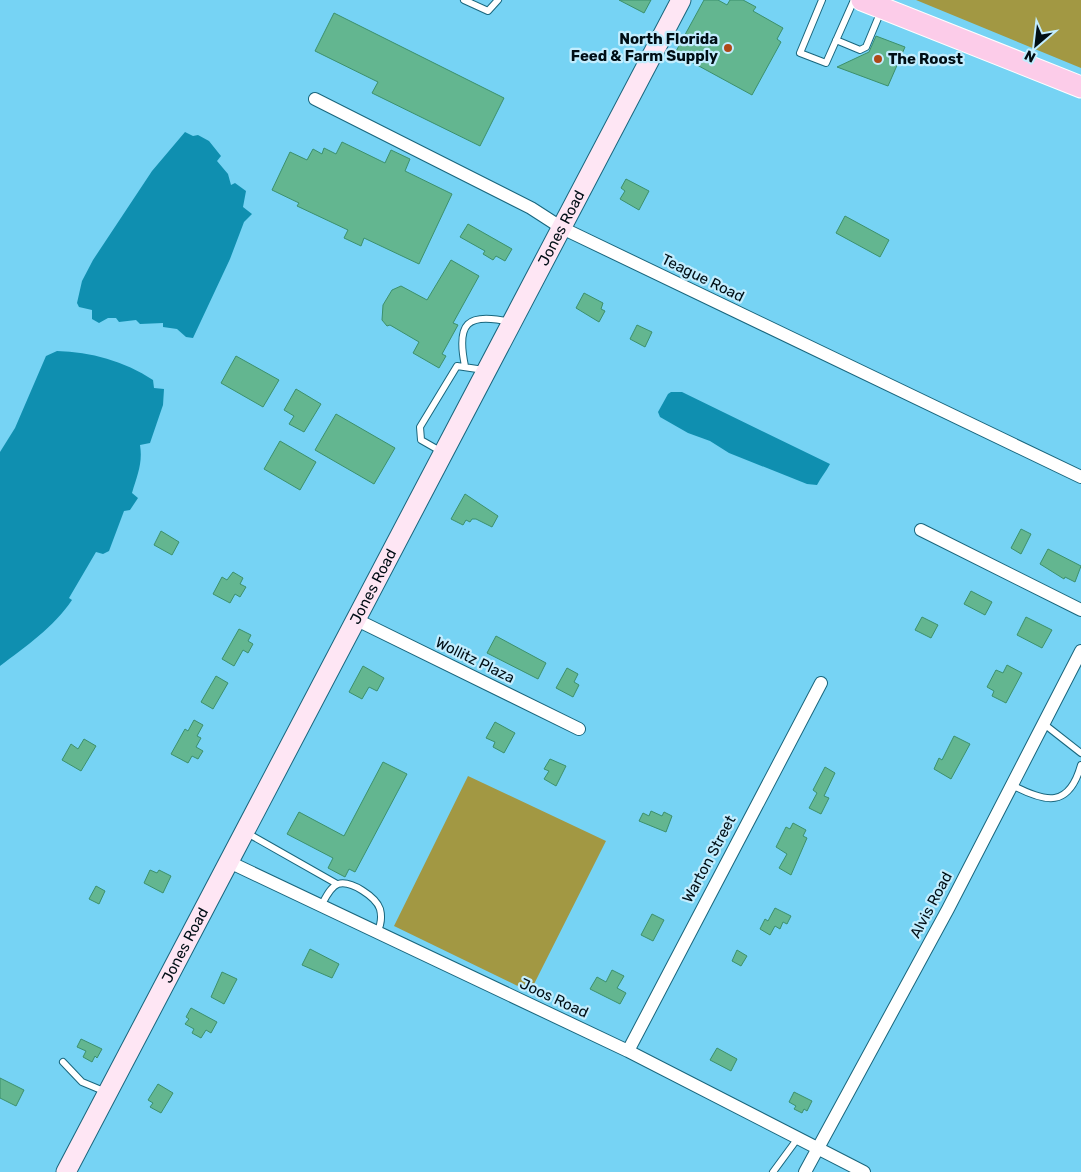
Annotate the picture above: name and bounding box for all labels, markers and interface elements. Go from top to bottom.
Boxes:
north arrow [1011,20,1061,70]
place label: North Florida Feed & Farm Supply [571,30,718,65]
marker: North Florida Feed & Farm Supply [722,42,734,54]
text: N [1022,46,1039,66]
place label: The Roost [888,50,963,68]
marker: The Roost [872,53,884,65]
street label: Jones Road [534,187,588,269]
street label: Teague Road [659,250,747,306]
street label: Jones Road [346,546,400,627]
street label: Wollitz Plaza [432,633,518,687]
street label: Warton Street [678,812,740,906]
street label: Alvis Road [906,869,956,941]
street label: Jones Road [158,905,212,986]
street label: Joos Road [517,974,591,1022]

